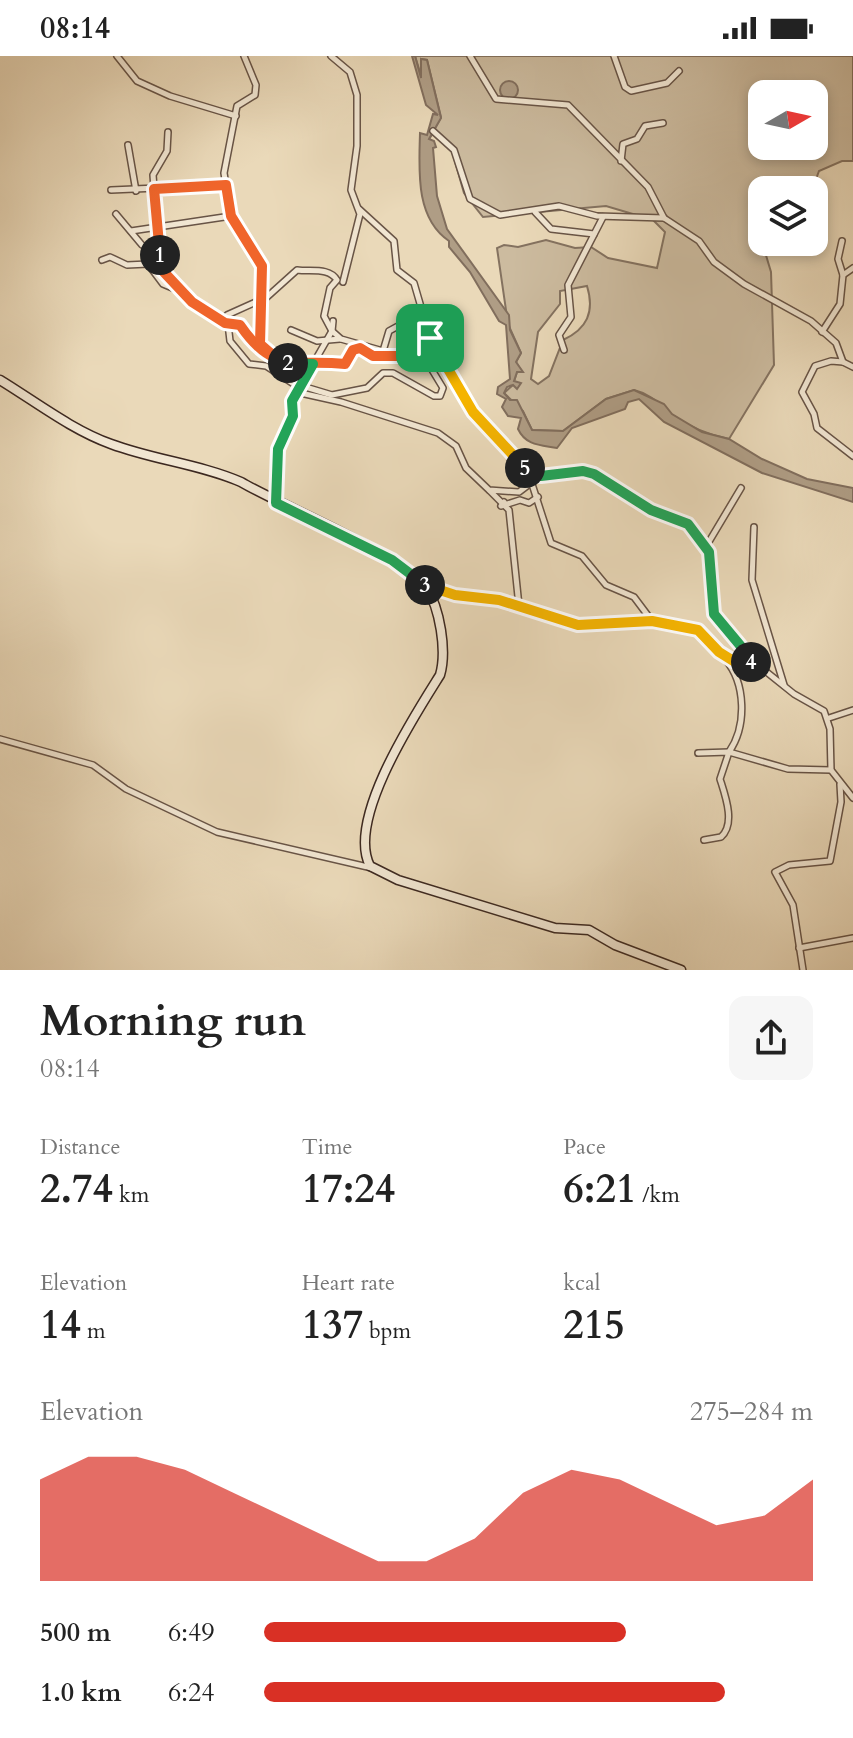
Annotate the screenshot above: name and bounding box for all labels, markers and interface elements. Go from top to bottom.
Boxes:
text: 08:14 [40,8,110,49]
north arrow [748,80,828,160]
map controls [748,80,828,256]
button: layers [748,176,828,256]
pin: 1 [140,235,180,275]
text: 1 [154,240,166,270]
pin [396,304,464,372]
icon: arrive [408,316,452,360]
pin: 2 [268,343,308,383]
text: 2 [282,348,294,378]
pin: 5 [505,448,545,488]
text: 5 [519,453,531,483]
pin: 3 [405,565,445,605]
text: 3 [419,570,431,600]
pin: 4 [731,642,771,682]
text: 4 [745,647,757,677]
text: Morning run [40,991,306,1051]
button: share [729,996,813,1080]
text: 08:14 [40,1051,100,1086]
text: Distance [40,1132,120,1162]
text: Time [302,1132,353,1162]
text: Pace [563,1132,606,1162]
text: 2.74 [40,1162,113,1217]
text: 17:24 [302,1162,395,1217]
text: 6:21 [563,1162,636,1217]
text: km [113,1180,149,1210]
text: /km [636,1180,680,1210]
text: Elevation [40,1268,127,1298]
text: Heart rate [302,1268,395,1298]
text: kcal [563,1268,600,1298]
text: 14 [40,1298,81,1353]
text: 137 [302,1298,363,1353]
text: 215 [563,1298,625,1353]
text: m [81,1316,106,1346]
text: bpm [363,1316,411,1346]
text: Elevation [40,1394,143,1429]
text: 275–284 m [690,1394,813,1429]
text: 500 m [40,1615,111,1650]
text: 6:49 [168,1615,215,1650]
text: 1.0 km [40,1675,121,1710]
text: 6:24 [168,1675,215,1710]

